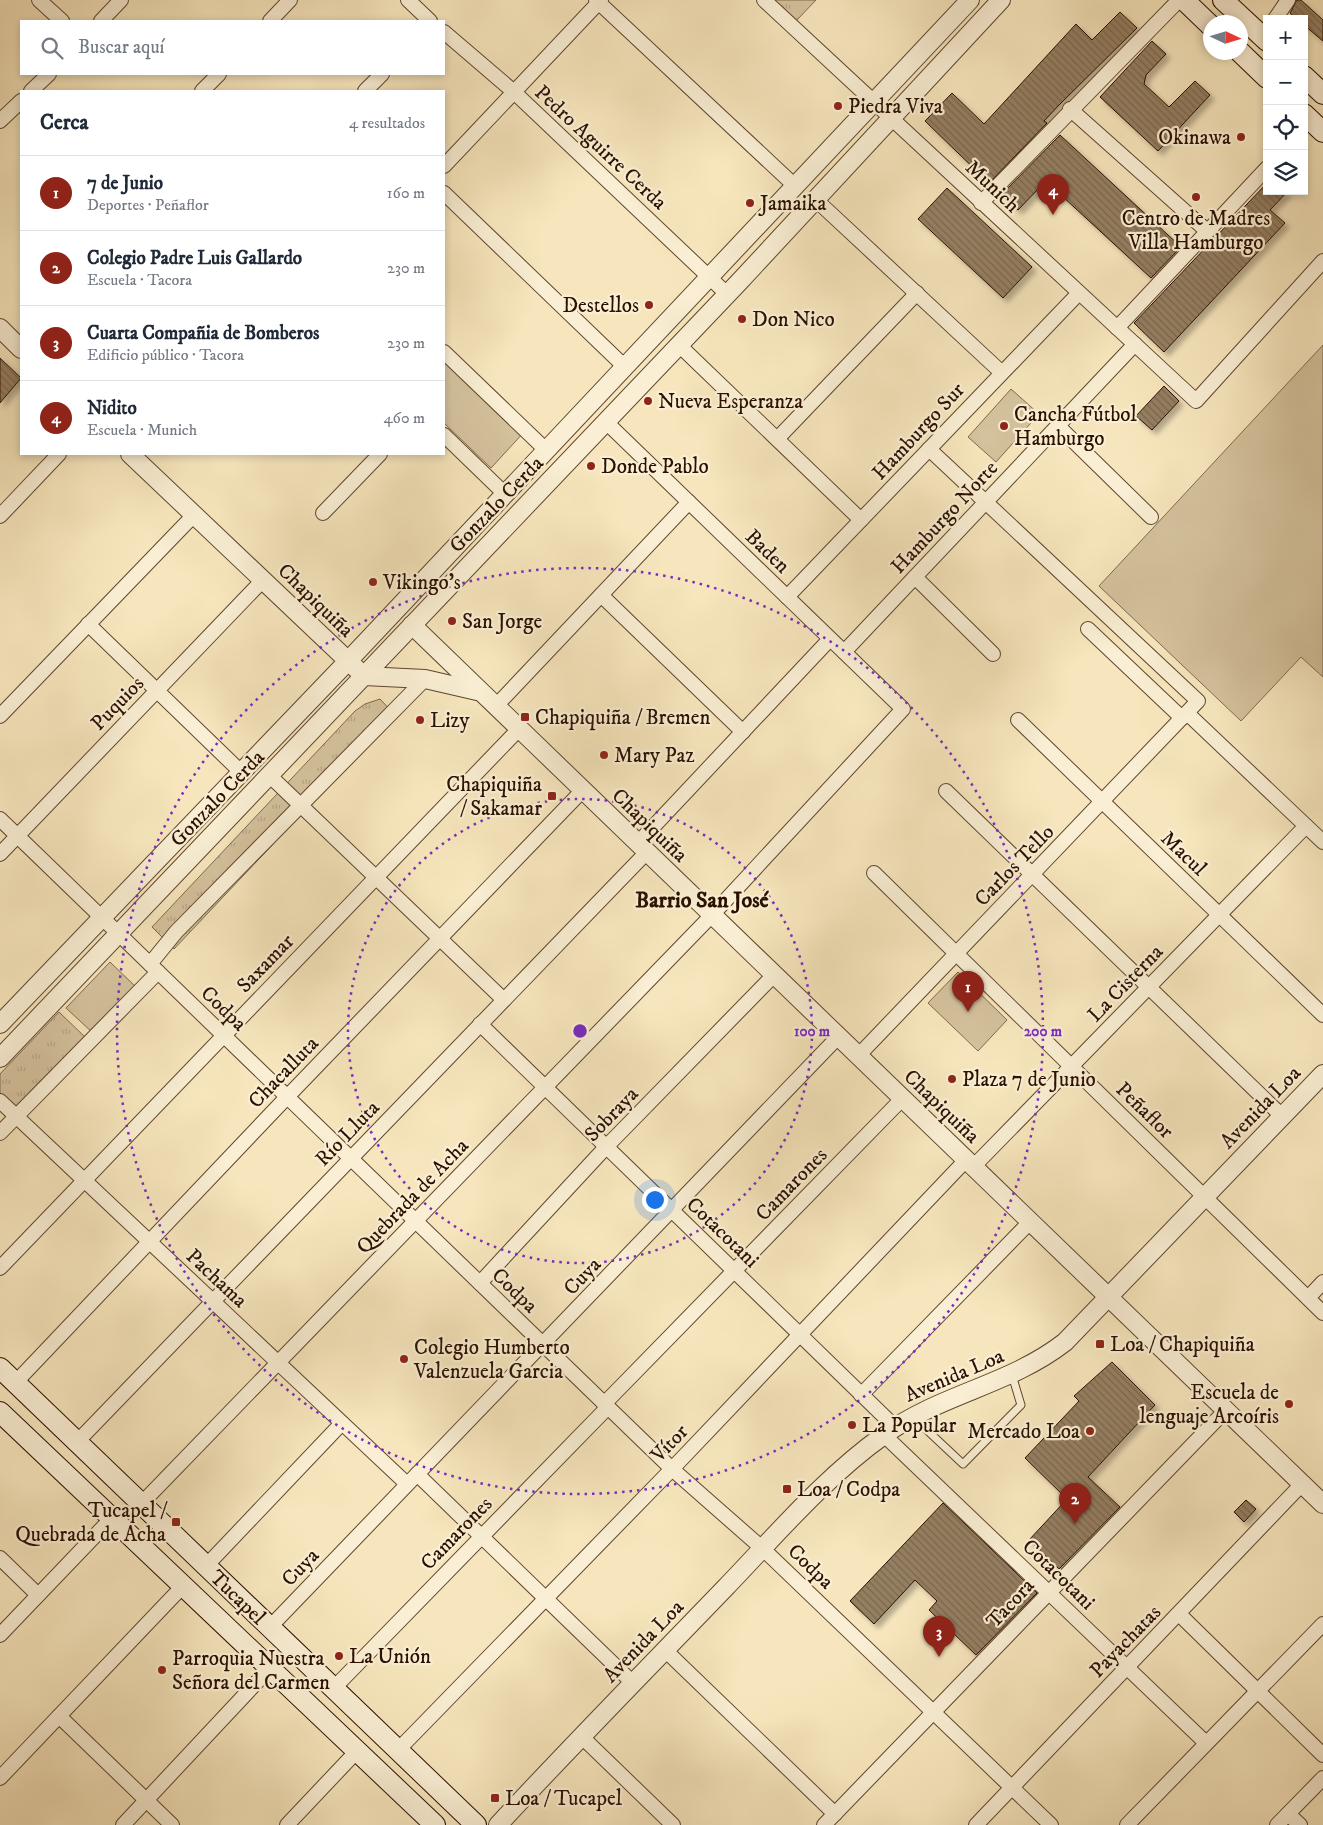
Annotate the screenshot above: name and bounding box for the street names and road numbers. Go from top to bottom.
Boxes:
street label: Pedro Aguirre Cerda [529,80,672,216]
street label: Munich [960,155,1025,219]
street label: Hamburgo Sur [867,377,971,486]
street label: Gonzalo Cerda [444,451,549,559]
street label: Hamburgo Norte [886,456,1004,580]
street label: Baden [739,524,795,579]
street label: Chapiquiña [272,558,359,643]
street label: Puquios [86,671,150,736]
street label: Gonzalo Cerda [165,745,270,853]
street label: Chapiquiña [606,783,693,868]
street label: Carlos Tello [969,819,1060,912]
street label: Macul [1155,826,1212,882]
street label: Saxamar [231,929,300,999]
street label: La Cisterna [1082,939,1169,1028]
street label: Codpa [195,981,252,1037]
street label: Chacalluta [243,1031,324,1114]
street label: Avenida Loa [1215,1061,1307,1155]
street label: Chapiquiña [898,1064,985,1149]
street label: Peñaflor [1110,1077,1179,1145]
street label: Sobraya [579,1082,644,1148]
street label: Río Lluta [310,1095,385,1172]
street label: Quebrada de Acha [351,1133,475,1260]
street label: Camarones [750,1142,833,1227]
street label: Cotacotani [680,1192,764,1274]
street label: Pachama [180,1244,253,1314]
street label: Cuya [558,1252,607,1301]
street label: Codpa [486,1263,543,1319]
street label: Avenida Loa [901,1343,1008,1408]
street label: Vítor [645,1419,694,1469]
street label: Camarones [415,1491,498,1576]
street label: Cotacotani [1016,1534,1100,1616]
street label: Codpa [782,1539,839,1595]
street label: Cuya [276,1543,325,1592]
street label: Tucapel [204,1565,271,1631]
street label: Tacora [981,1573,1040,1634]
street label: Avenida Loa [598,1595,690,1689]
street label: Payachatas [1085,1600,1167,1684]

